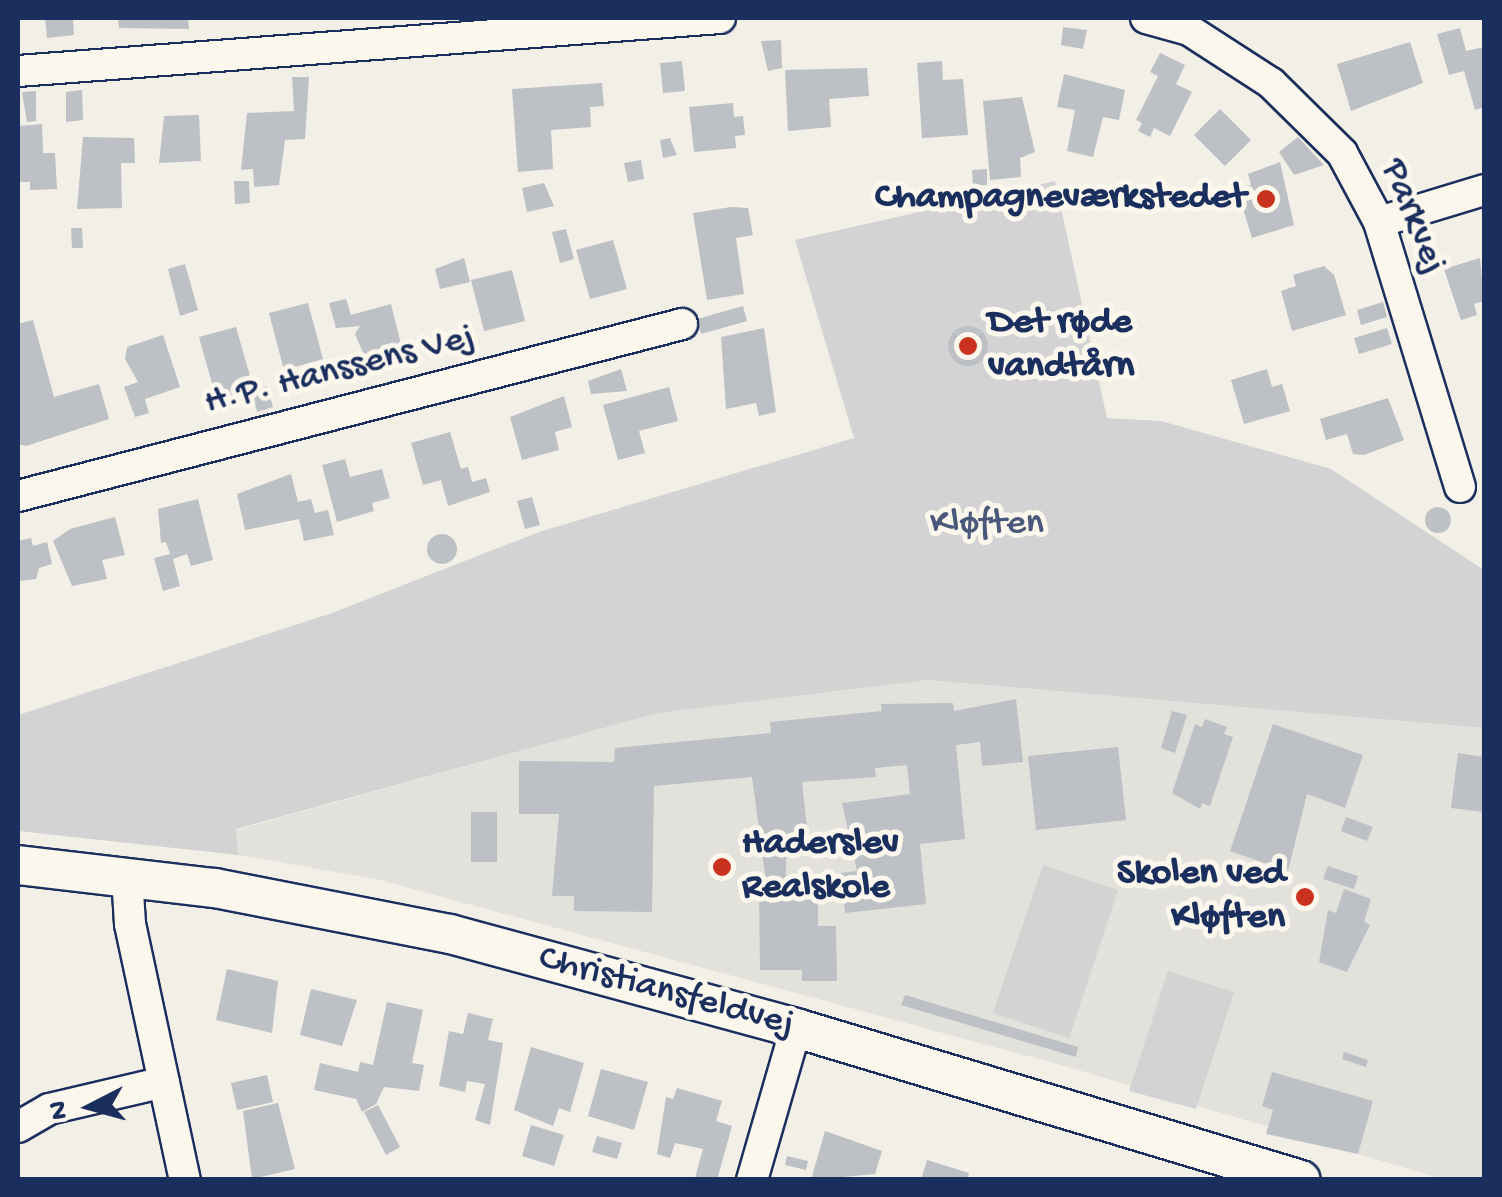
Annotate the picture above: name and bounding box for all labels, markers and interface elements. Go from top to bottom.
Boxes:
street label: Parkvej [1368,153,1456,281]
place label: Champagneværkstedet [875,176,1246,222]
marker: Champagneværkstedet [1255,188,1277,210]
place label: Det røde vandtårn [988,301,1134,390]
street label: H.P. Hanssens Vej [200,315,480,427]
marker: Det røde vandtårn [957,335,979,357]
park label: Kløften [930,502,1044,548]
place label: Haderslev Realskole [742,822,899,912]
place label: Skolen ved Kløften [1117,852,1285,942]
marker: Haderslev Realskole [711,856,733,878]
marker: Skolen ved Kløften [1294,886,1316,908]
street label: Christiansfeldvej [533,937,799,1049]
north arrow [40,1057,140,1157]
text: N [42,1099,77,1121]

